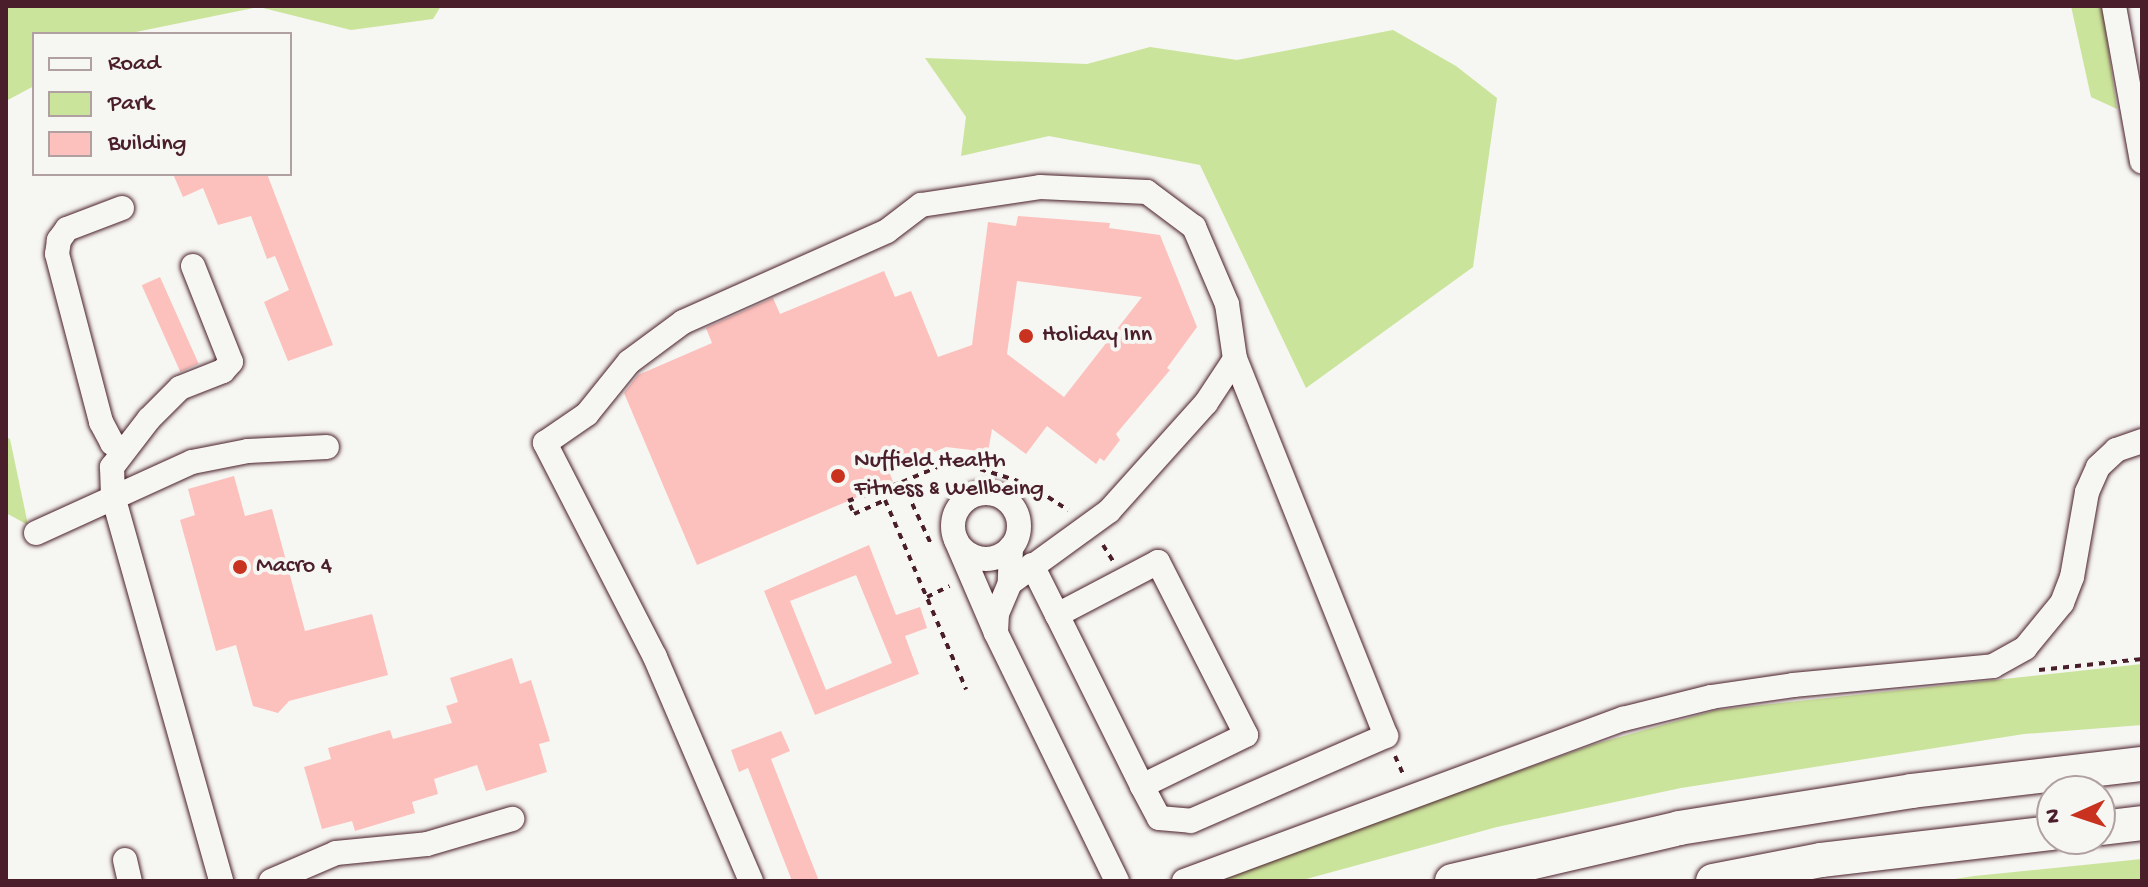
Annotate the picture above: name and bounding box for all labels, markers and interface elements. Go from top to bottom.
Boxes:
legend [32,32,292,176]
text: Road [108,50,160,79]
text: Park [108,90,154,119]
text: Building [108,130,186,159]
place label: Holiday Inn [1042,322,1152,350]
marker: Holiday Inn [1017,327,1035,345]
place label: Nuffield Health Fitness & Wellbeing [854,448,1044,504]
marker: Nuffield Health Fitness & Wellbeing [829,467,847,485]
place label: Macro 4 [256,553,332,581]
marker: Macro 4 [231,558,249,576]
north arrow [2036,775,2116,855]
text: N [2041,808,2067,824]

